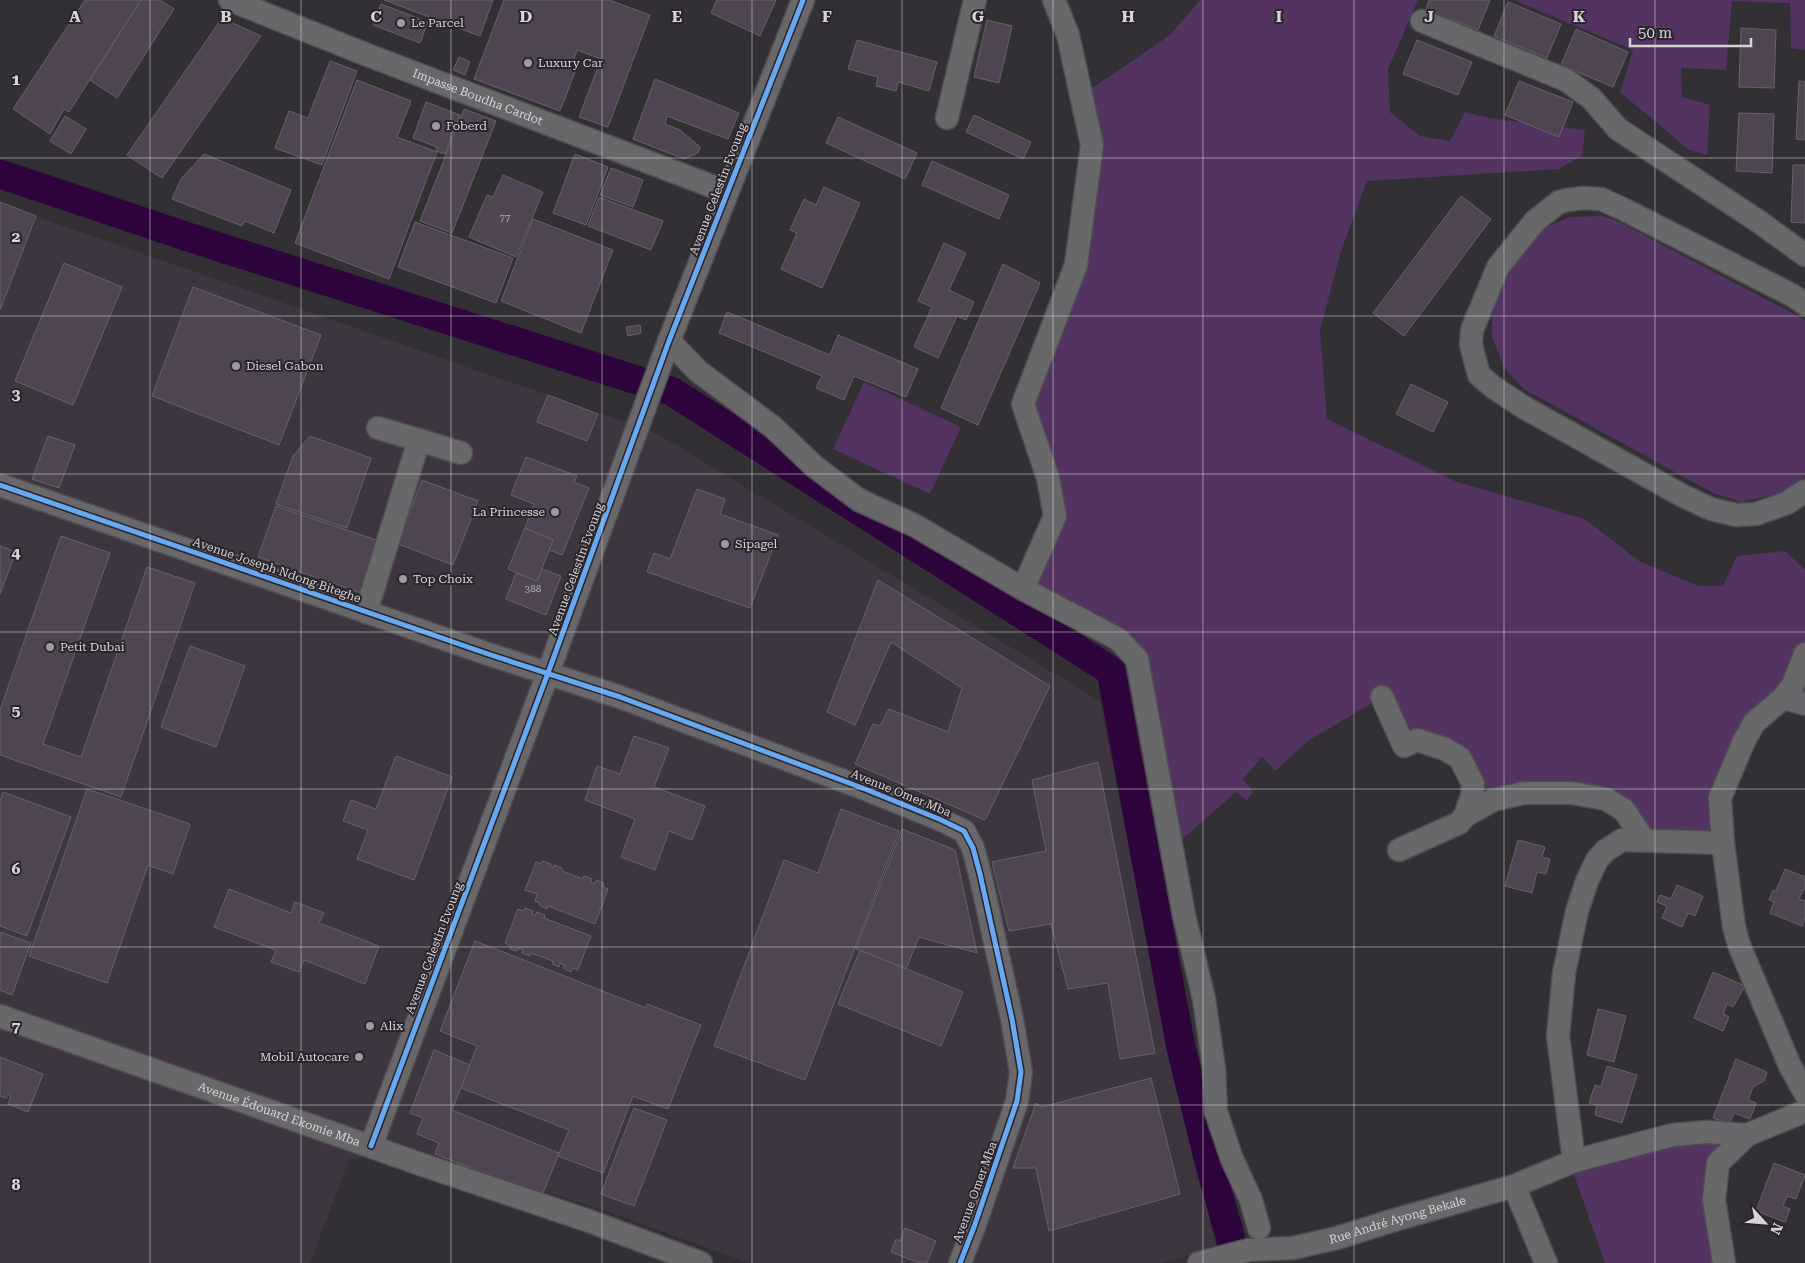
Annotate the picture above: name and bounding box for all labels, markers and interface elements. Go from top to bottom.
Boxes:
text: A [69,7,81,26]
text: B [220,7,232,26]
text: C [370,7,382,26]
text: D [520,7,533,26]
text: E [672,7,682,26]
text: F [822,7,832,26]
text: G [972,7,985,26]
text: H [1121,7,1135,26]
text: I [1276,7,1282,26]
text: J [1424,7,1434,26]
text: K [1573,7,1586,26]
scale bar [1630,15,1751,47]
place label: Le Parcel [411,16,464,30]
marker: Le Parcel [395,17,407,29]
text: 50 m [1638,24,1673,42]
place label: Luxury Car [538,56,603,70]
marker: Luxury Car [522,57,534,69]
street label: Impasse Boudha Cardot [411,66,545,128]
text: 1 [12,70,21,89]
place label: Foberd [446,119,487,133]
marker: Foberd [430,120,442,132]
street label: Avenue Celestin Evoung [686,121,750,257]
house number: 77 [499,212,511,223]
text: 2 [12,227,21,246]
place label: Diesel Gabon [246,359,324,373]
marker: Diesel Gabon [230,360,242,372]
text: 3 [12,385,21,404]
street label: Avenue Celestin Evoung [545,501,607,637]
place label: La Princesse [472,505,545,519]
marker: La Princesse [549,506,561,518]
street label: Avenue Joseph Ndong Biteghe [191,535,363,606]
place label: Sipagel [735,537,778,551]
marker: Sipagel [719,538,731,550]
text: 4 [12,543,21,562]
place label: Top Choix [413,572,473,586]
marker: Top Choix [397,573,409,585]
house number: 388 [525,583,542,594]
place label: Petit Dubai [60,640,125,654]
marker: Petit Dubai [44,641,56,653]
text: 5 [12,701,21,720]
street label: Avenue Omer Mba [849,767,954,820]
text: 6 [12,859,21,878]
street label: Avenue Celestin Evoung [402,880,466,1016]
text: 7 [12,1017,21,1036]
place label: Alix [380,1019,403,1033]
marker: Alix [364,1020,376,1032]
place label: Mobil Autocare [260,1050,349,1064]
marker: Mobil Autocare [353,1051,365,1063]
street label: Avenue Édouard Ekomie Mba [196,1079,363,1149]
street label: Avenue Omer Mba [950,1139,1000,1245]
text: 8 [12,1175,21,1194]
street label: Rue André Ayong Bekale [1328,1193,1468,1247]
north arrow [1740,1198,1790,1248]
text: N [1767,1220,1786,1237]

